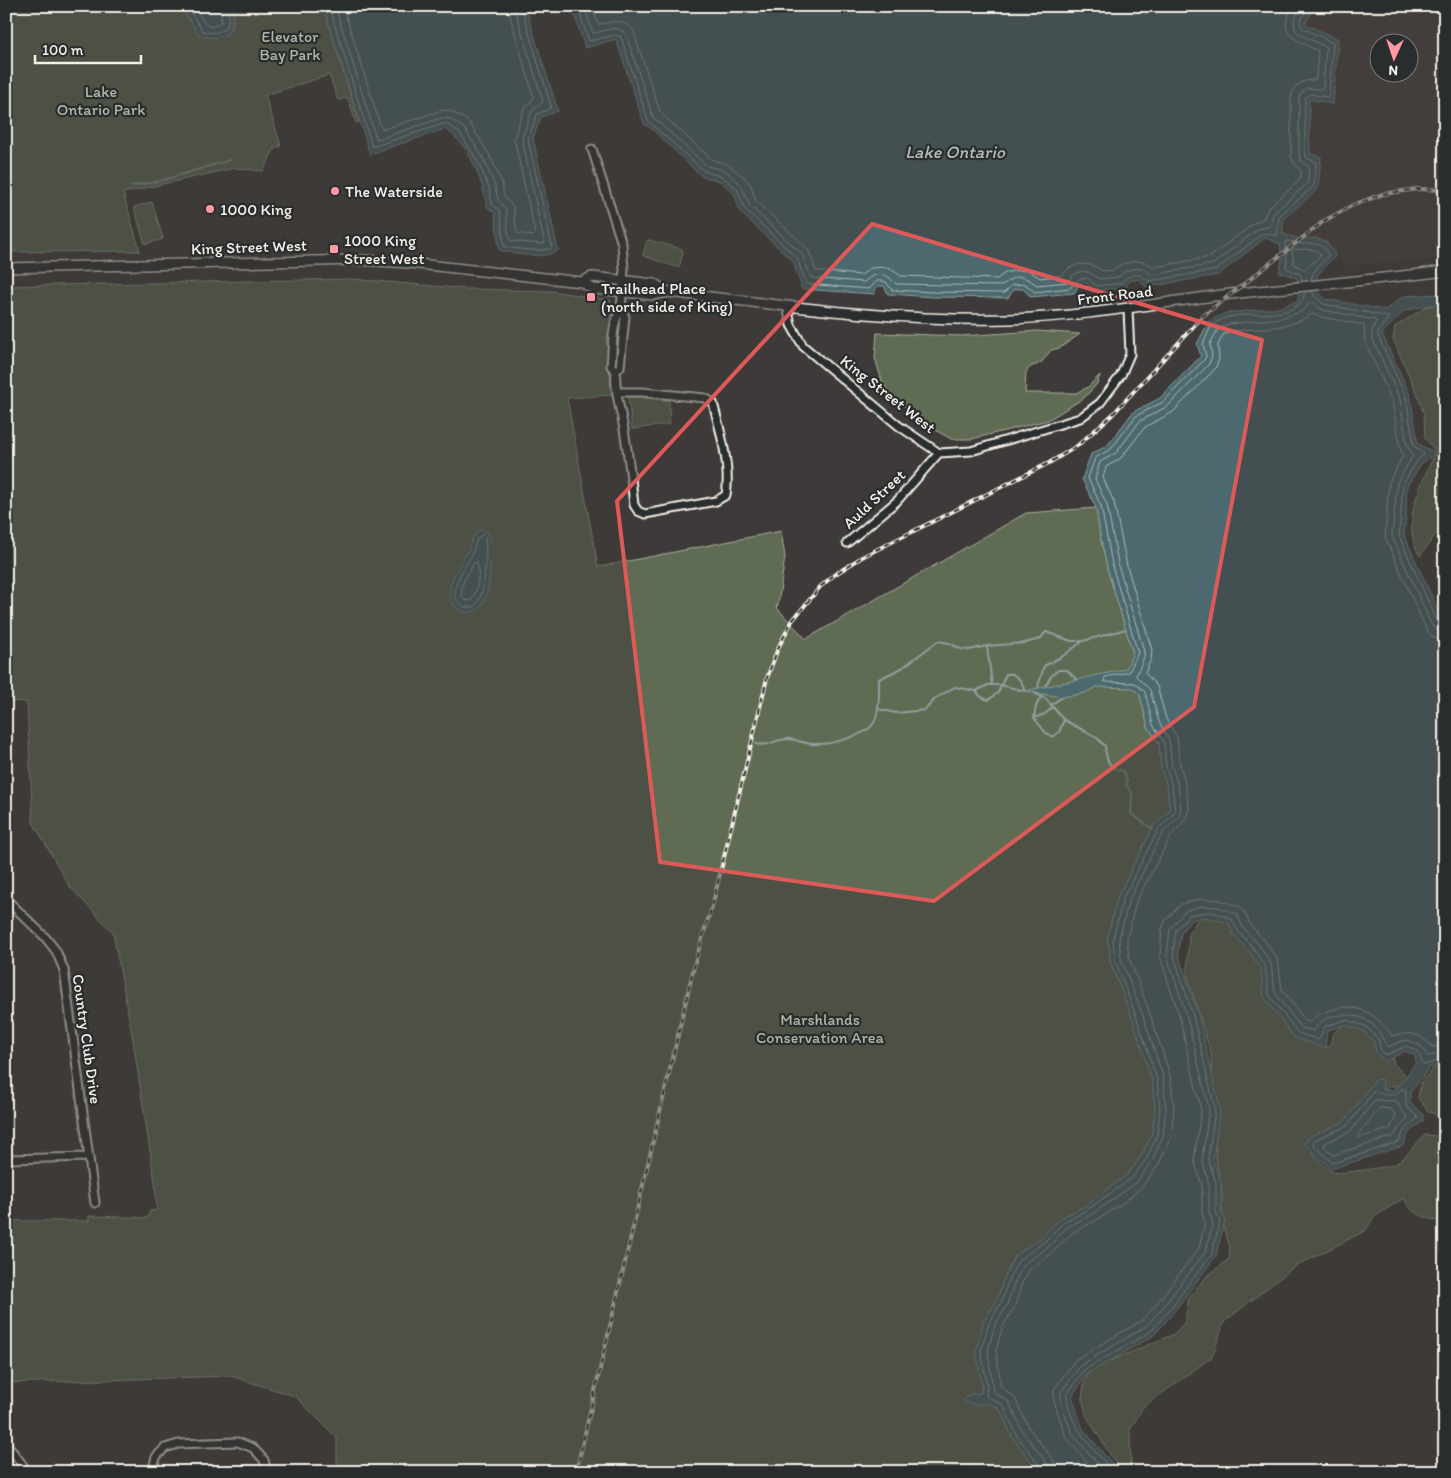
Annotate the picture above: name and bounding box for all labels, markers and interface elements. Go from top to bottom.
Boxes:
park label: Elevator Bay Park [260,27,321,64]
scale bar [35,32,141,64]
north arrow [1368,32,1418,82]
text: 100 m [42,41,84,59]
text: N [1388,62,1399,79]
park label: Lake Ontario Park [57,82,145,119]
water label: Lake Ontario [905,141,1006,163]
place label: The Waterside [345,182,443,201]
marker: The Waterside [329,185,341,197]
place label: 1000 King [220,200,293,219]
marker: 1000 King [204,203,216,215]
place label: 1000 King Street West [344,231,424,268]
street label: King Street West [191,235,307,259]
marker: 1000 King Street West [328,243,340,255]
place label: Trailhead Place (north side of King) [601,279,733,316]
street label: Front Road [1076,281,1154,309]
marker: Trailhead Place (north side of King) [585,291,597,303]
street label: King Street West [836,351,940,437]
street label: Auld Street [839,465,909,533]
street label: Country Club Drive [68,973,106,1105]
park label: Marshlands Conservation Area [756,1010,885,1047]

